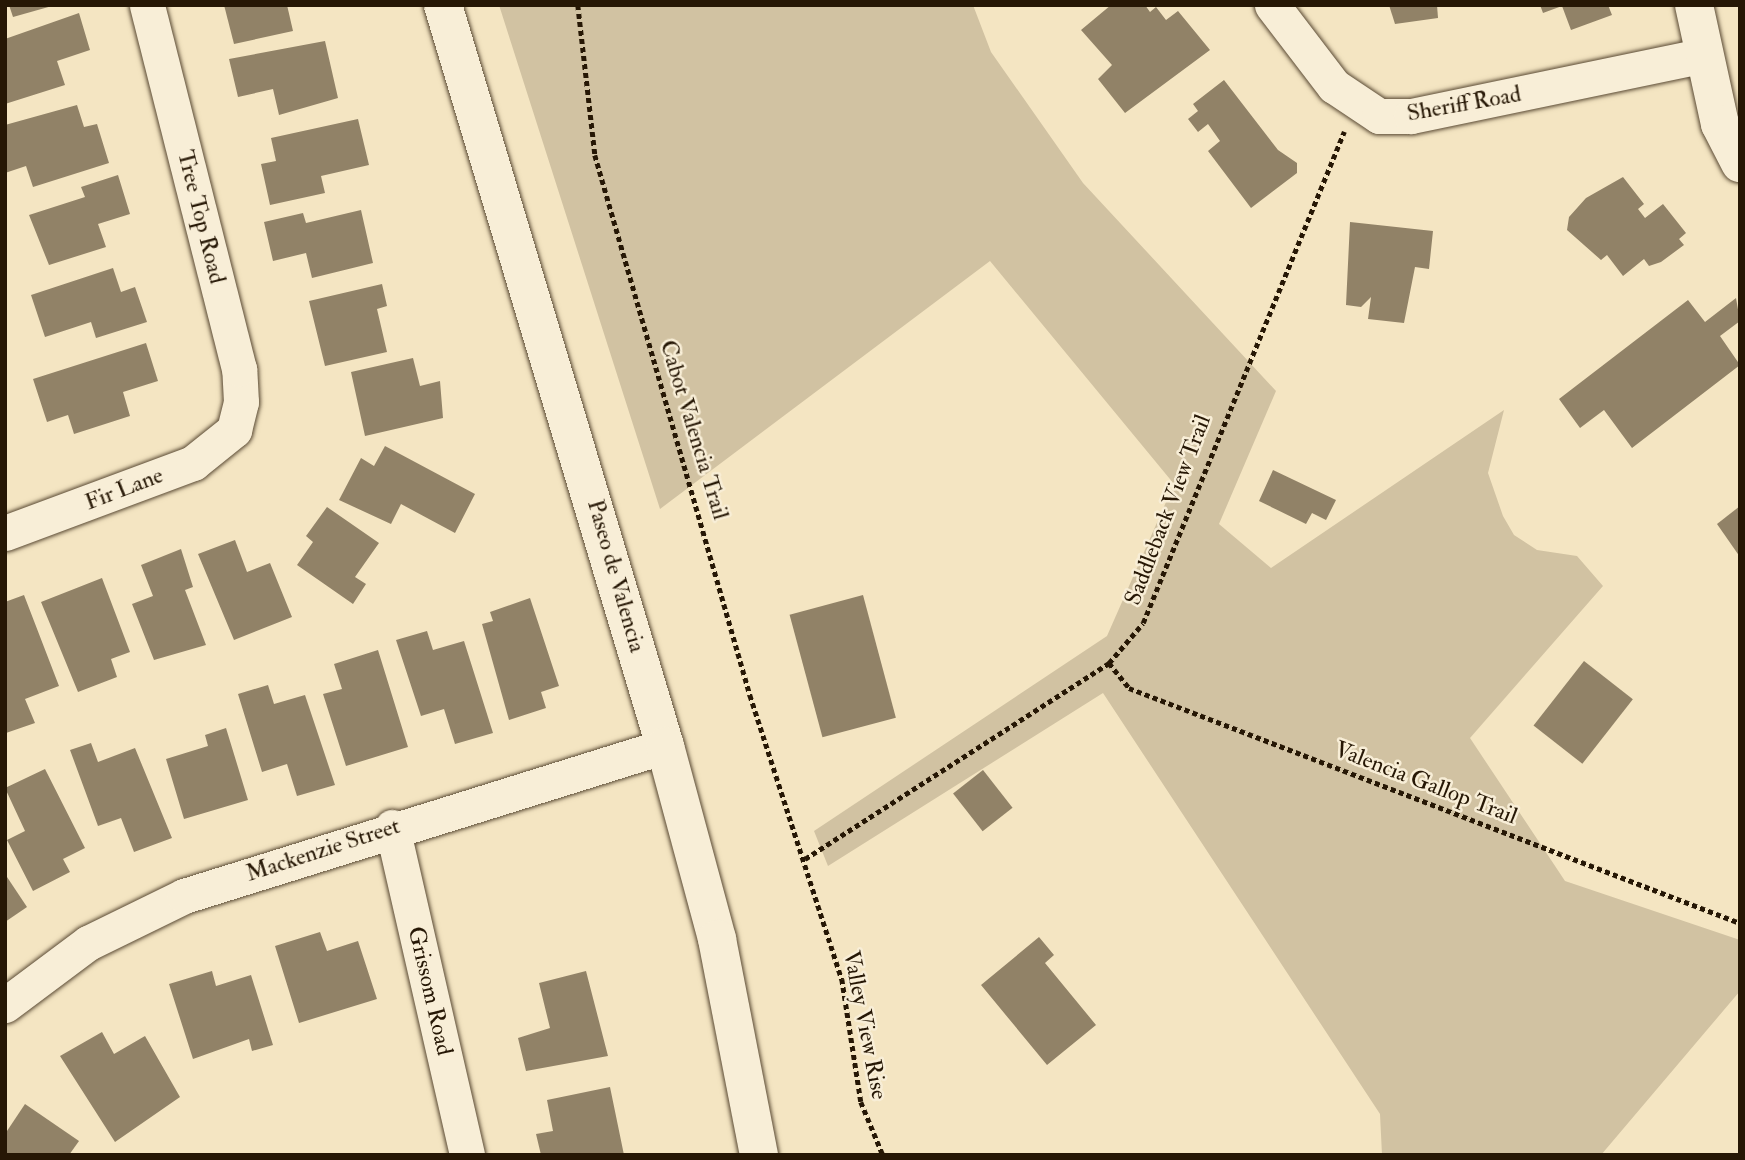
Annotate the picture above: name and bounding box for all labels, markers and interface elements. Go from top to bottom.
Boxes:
street label: Sheriff Road [1405,80,1523,128]
street label: Tree Top Road [171,147,231,287]
street label: Cabot Valencia Trail [654,337,734,523]
street label: Saddleback View Trail [1119,411,1217,609]
street label: Fir Lane [81,462,167,516]
street label: Paseo de Valencia [581,497,651,655]
street label: Valencia Gallop Trail [1331,735,1521,831]
street label: Mackenzie Street [243,812,403,888]
street label: Grissom Road [402,924,458,1058]
street label: Valley View Rise [837,948,893,1102]

